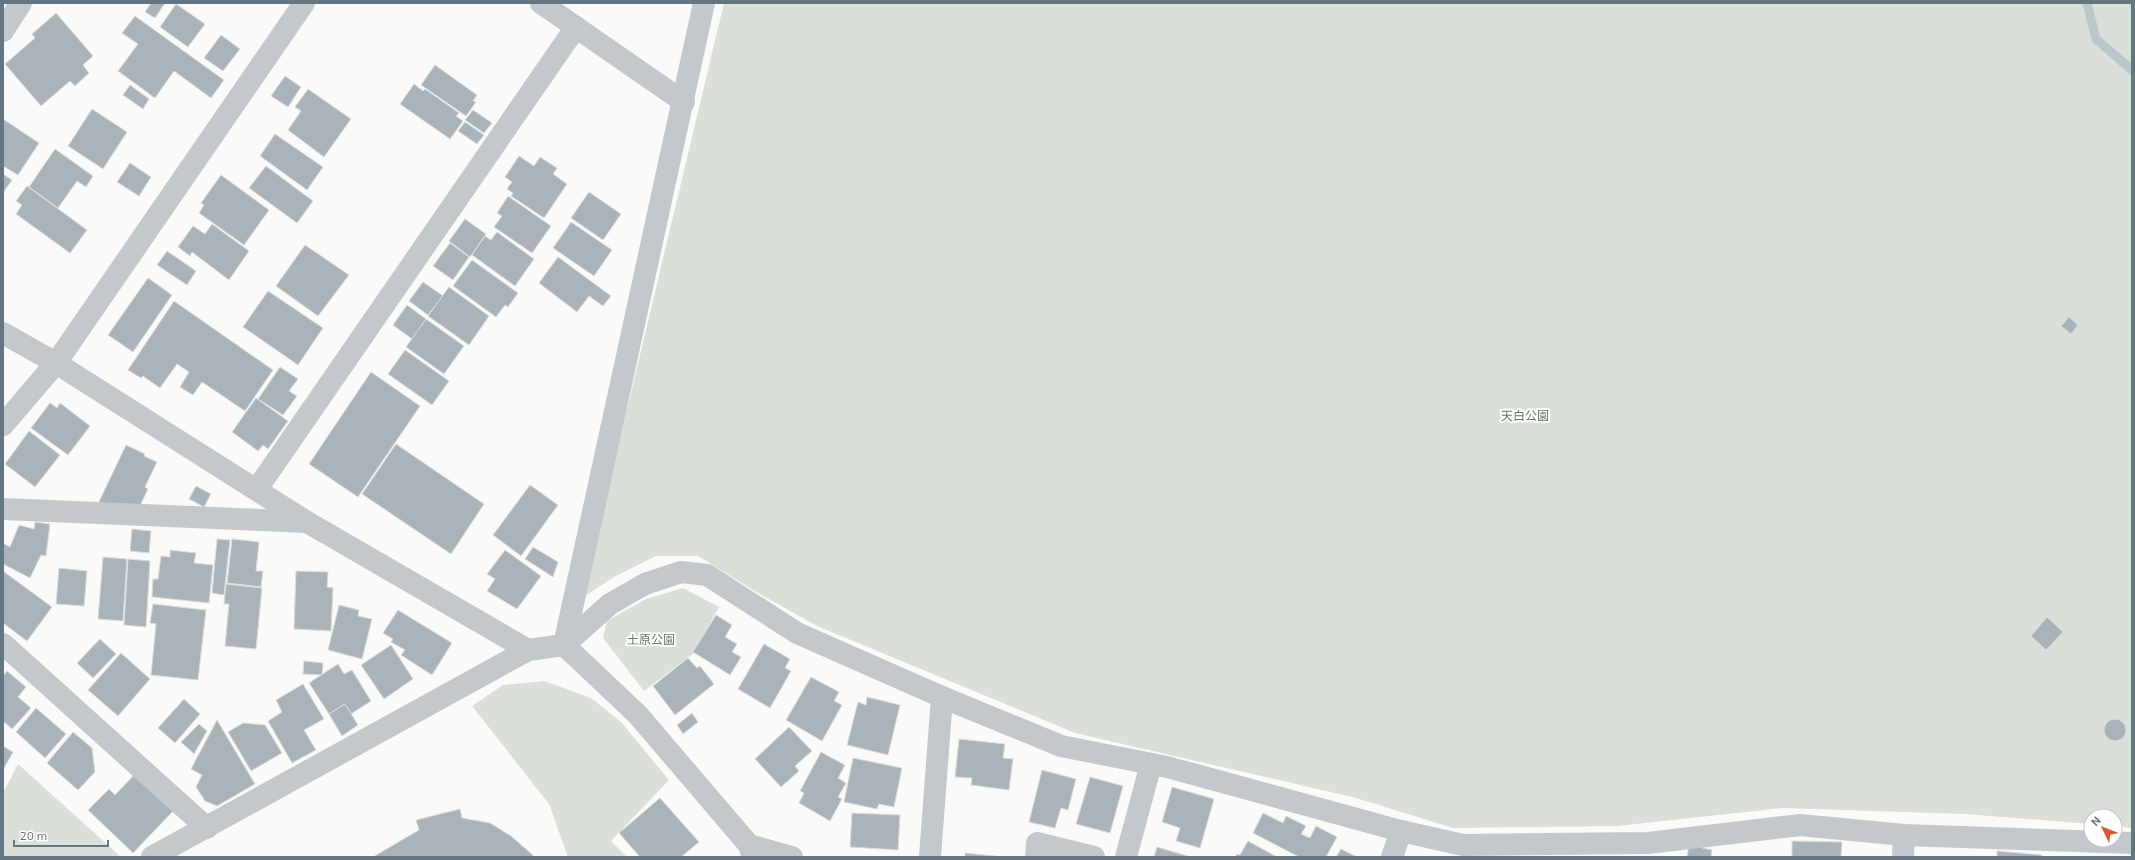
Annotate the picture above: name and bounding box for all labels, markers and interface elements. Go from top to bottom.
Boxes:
park label: 天白公園 [1501,408,1549,422]
park label: 土原公園 [627,632,675,646]
north arrow [2083,808,2123,848]
text: N [2088,813,2103,828]
scale bar [14,822,108,848]
text: 20 m [20,828,47,842]

